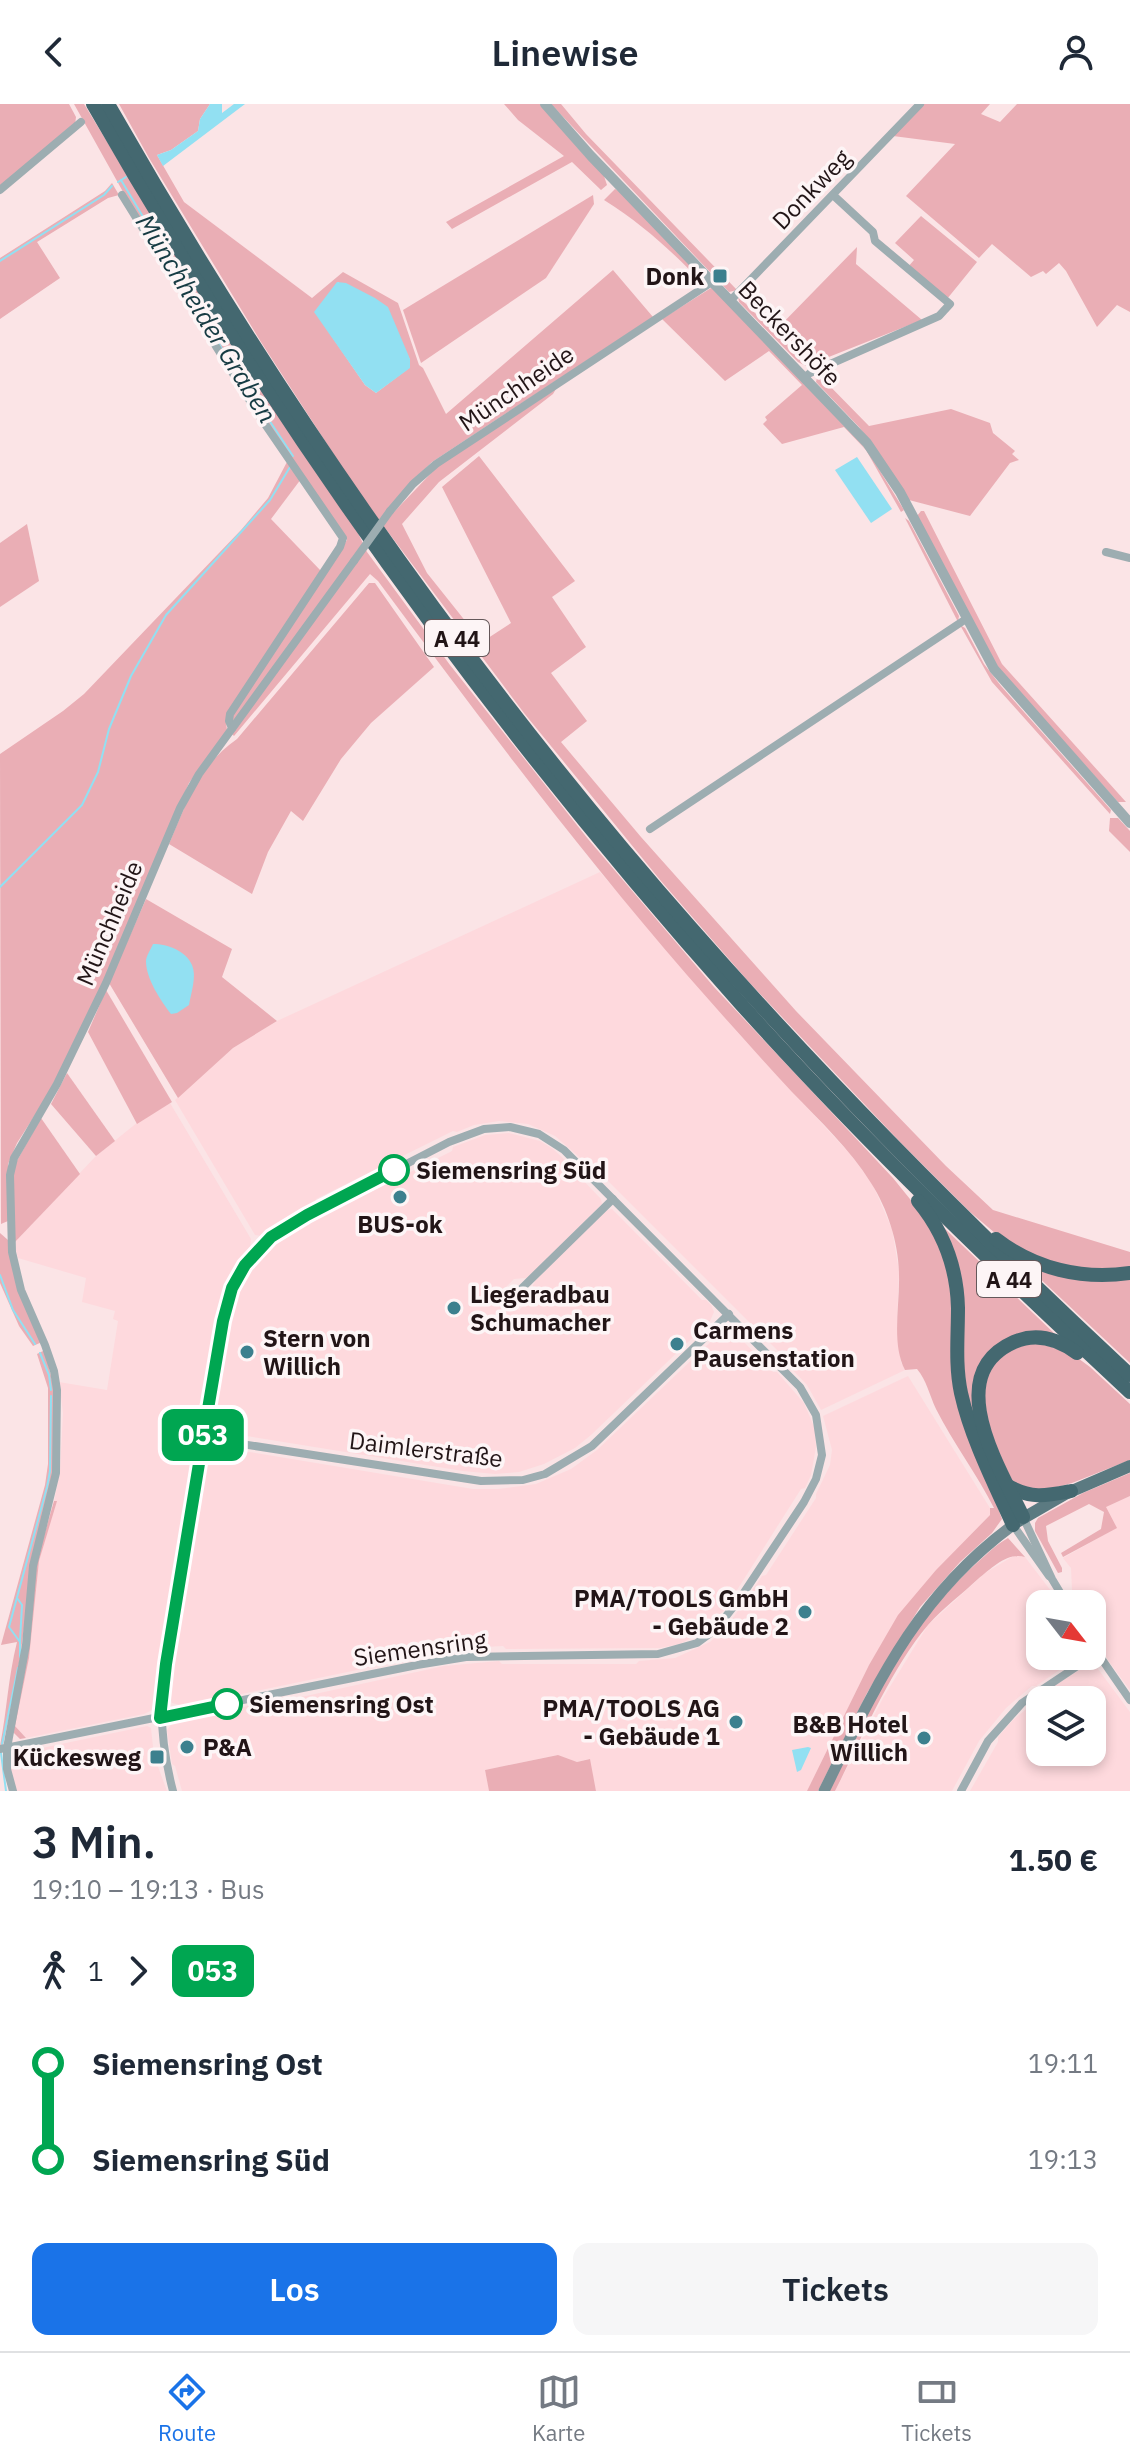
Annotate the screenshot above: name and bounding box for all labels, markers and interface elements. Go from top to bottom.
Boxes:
text: Linewise [491,29,639,76]
icon: back [32,30,76,74]
icon: person [1054,30,1098,74]
street label: Donkweg [765,142,857,236]
water label: Münchheider Graben [129,207,285,429]
place label: Donk [646,260,704,292]
marker: Donk [711,267,729,285]
street label: Beckershöfe [732,273,848,393]
street label: Münchheide [452,338,580,438]
road number: A 44 [425,620,489,656]
street label: Münchheide [68,856,150,990]
place label: Siemensring Süd [416,1154,606,1186]
marker: Siemensring Süd [379,1155,409,1185]
marker: BUS-ok [391,1188,409,1206]
place label: BUS-ok [357,1208,443,1240]
road number: A 44 [977,1261,1041,1297]
place label: Liegeradbau Schumacher [470,1278,611,1338]
marker: Liegeradbau Schumacher [445,1299,463,1317]
place label: Carmens Pausenstation [693,1314,855,1374]
place label: Stern von Willich [263,1322,371,1382]
marker: Carmens Pausenstation [668,1335,686,1353]
marker: Stern von Willich [238,1343,256,1361]
line badge: 053 [157,1409,249,1461]
text: 053 [178,1416,228,1453]
street label: Daimlerstraße [347,1424,505,1474]
place label: PMA/TOOLS GmbH - Gebäude 2 [574,1582,789,1642]
north arrow [1026,1590,1106,1670]
map controls [1026,1590,1106,1766]
marker: PMA/TOOLS GmbH - Gebäude 2 [796,1603,814,1621]
street label: Siemensring [352,1623,489,1673]
button: layers [1026,1686,1106,1766]
place label: Siemensring Ost [249,1688,434,1720]
marker: Siemensring Ost [212,1689,242,1719]
place label: PMA/TOOLS AG - Gebäude 1 [543,1692,720,1752]
place label: B&B Hotel Willich [792,1708,908,1768]
marker: PMA/TOOLS AG - Gebäude 1 [727,1713,745,1731]
marker: B&B Hotel Willich [915,1729,933,1747]
place label: P&A [203,1731,252,1763]
marker: P&A [178,1738,196,1756]
place label: Kückesweg [13,1741,142,1773]
marker: Kückesweg [148,1748,166,1766]
text: 3 Min. [32,1813,156,1870]
text: 1.50 € [1009,1840,1098,1879]
text: 19:10 – 19:13 · Bus [32,1872,265,1906]
icon: walk [32,1949,76,1993]
icon: forward [116,1949,160,1993]
text: 053 [188,1952,238,1989]
text: 1 [88,1954,104,1988]
text: Siemensring Ost [92,2044,323,2083]
text: 19:11 [1028,2046,1098,2080]
text: Siemensring Süd [92,2140,330,2179]
text: 19:13 [1028,2142,1098,2176]
button: Los [32,2243,557,2335]
button: Tickets [573,2243,1098,2335]
tab: Route [158,2370,216,2447]
tab: Karte [532,2370,585,2447]
tab: Tickets [901,2370,972,2447]

